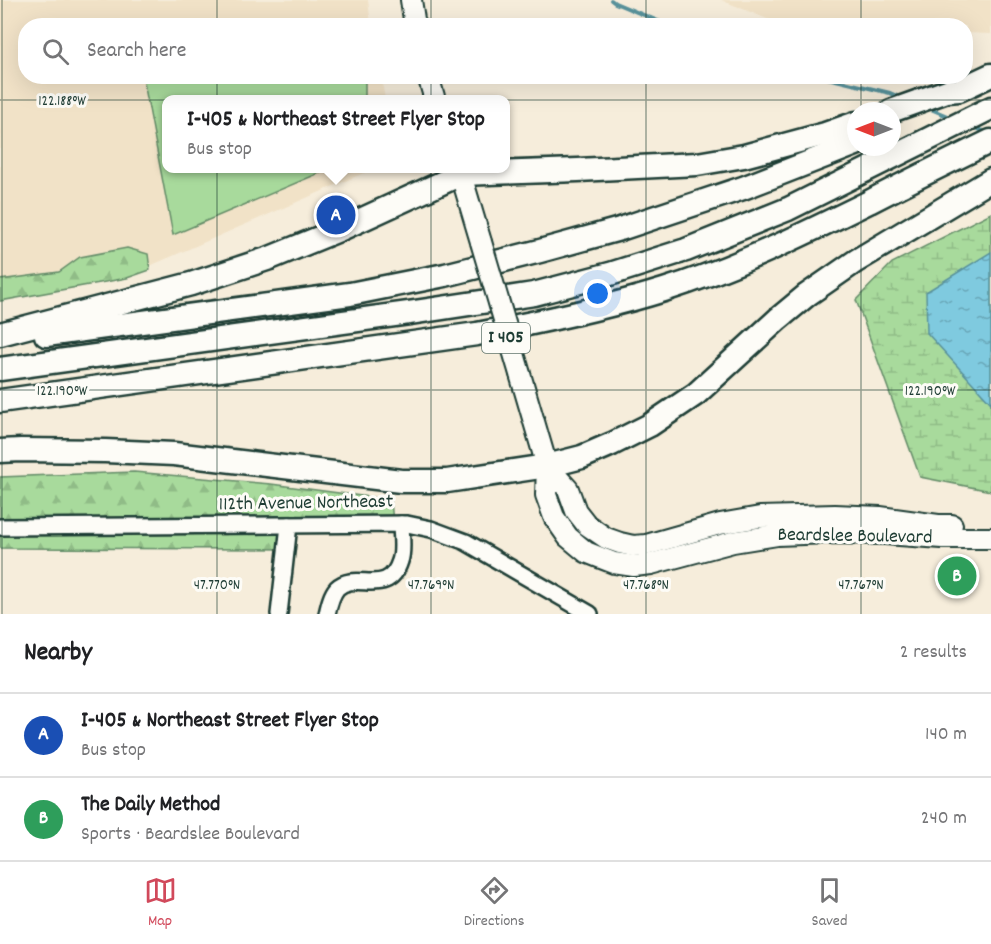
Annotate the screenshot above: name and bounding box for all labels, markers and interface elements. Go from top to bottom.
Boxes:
search box [18,18,973,84]
icon: search [39,35,72,68]
text: Search here [87,36,186,67]
text: 122.188°W [38,91,86,113]
popup [162,95,510,173]
north arrow [847,102,901,156]
text: I-405 & Northeast Street Flyer Stop [187,105,485,136]
text: Bus stop [187,136,252,164]
pin: A [316,192,356,238]
your location [583,279,612,308]
road number: I 405 [482,323,530,353]
text: 122.190°W [37,381,88,403]
text: 122.190°W [905,381,956,403]
street label: 112th Avenue Northeast [218,488,394,520]
street label: Beardslee Boulevard [777,522,933,552]
pin: B [938,554,976,598]
text: 47.770°N [194,575,240,597]
text: 47.769°N [408,575,454,597]
text: 47.768°N [623,575,669,597]
text: 47.767°N [838,575,884,597]
text: Nearby [24,635,92,672]
text: 2 results [900,639,967,667]
text: I-405 & Northeast Street Flyer Stop [81,706,379,737]
text: A [38,721,49,749]
text: 140 m [925,721,967,749]
text: Bus stop [81,737,146,765]
text: The Daily Method [81,790,220,821]
text: B [39,805,48,833]
text: 240 m [921,805,967,833]
text: Sports · Beardslee Boulevard [81,821,300,849]
tab: Map [144,874,177,933]
tab: Directions [464,874,524,933]
tab: Saved [812,874,847,933]

